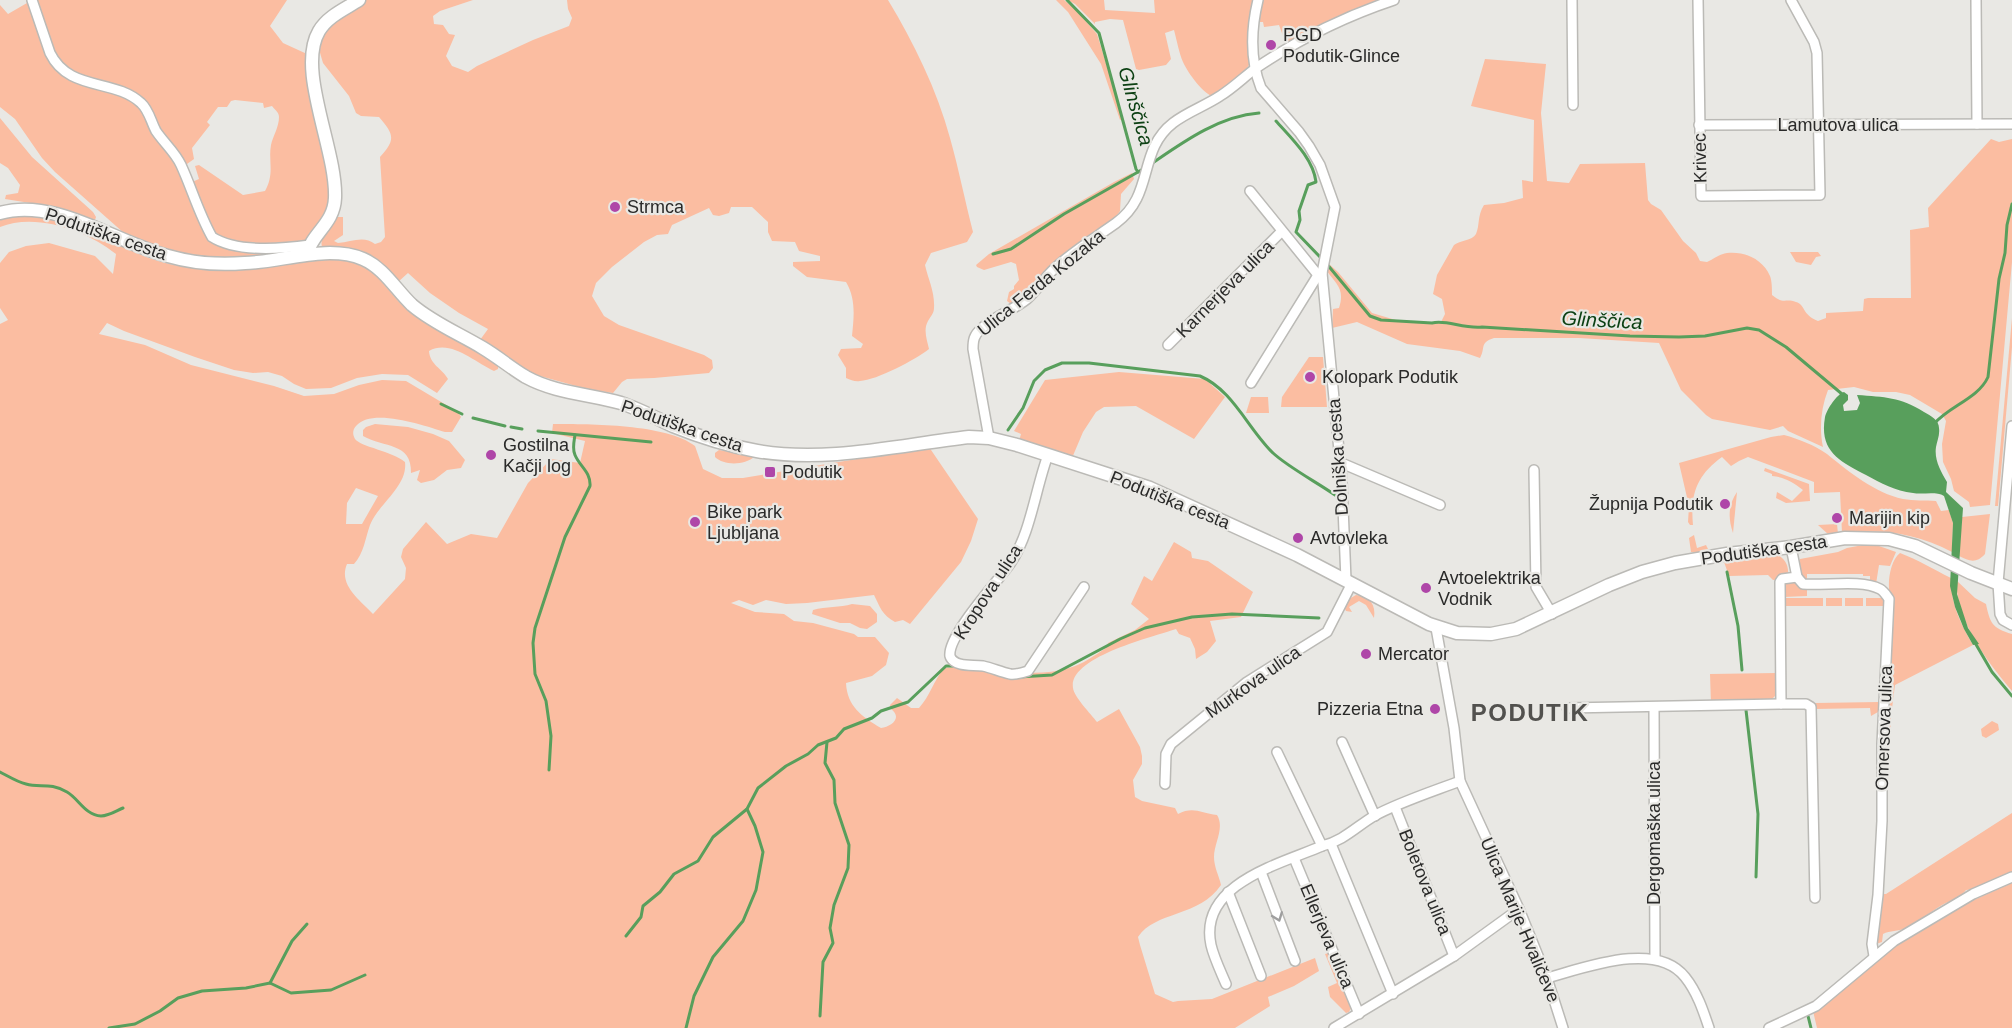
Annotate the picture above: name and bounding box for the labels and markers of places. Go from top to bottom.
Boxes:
place label: PGD Podutik-Glince [1283,25,1400,66]
marker: PGD Podutik-Glince [1264,38,1278,52]
place label: Strmca [627,197,685,217]
marker: Strmca [608,200,622,214]
place label: Kolopark Podutik [1322,367,1459,387]
marker: Kolopark Podutik [1303,370,1317,384]
place label: Gostilna Kačji log [503,435,571,476]
marker: Gostilna Kačji log [484,448,498,462]
place label: Podutik [782,462,843,482]
marker: Podutik [763,465,777,479]
place label: Župnija Podutik [1589,494,1714,514]
marker: Župnija Podutik [1718,497,1732,511]
place label: Bike park Ljubljana [707,502,783,543]
place label: Marijin kip [1849,508,1930,528]
marker: Marijin kip [1830,511,1844,525]
marker: Bike park Ljubljana [688,515,702,529]
place label: Avtovleka [1310,528,1389,548]
marker: Avtovleka [1291,531,1305,545]
place label: Avtoelektrika Vodnik [1438,568,1542,609]
marker: Avtoelektrika Vodnik [1419,581,1433,595]
place label: Mercator [1378,644,1449,664]
marker: Mercator [1359,647,1373,661]
place label: Pizzeria Etna [1317,699,1424,719]
marker: Pizzeria Etna [1428,702,1442,716]

